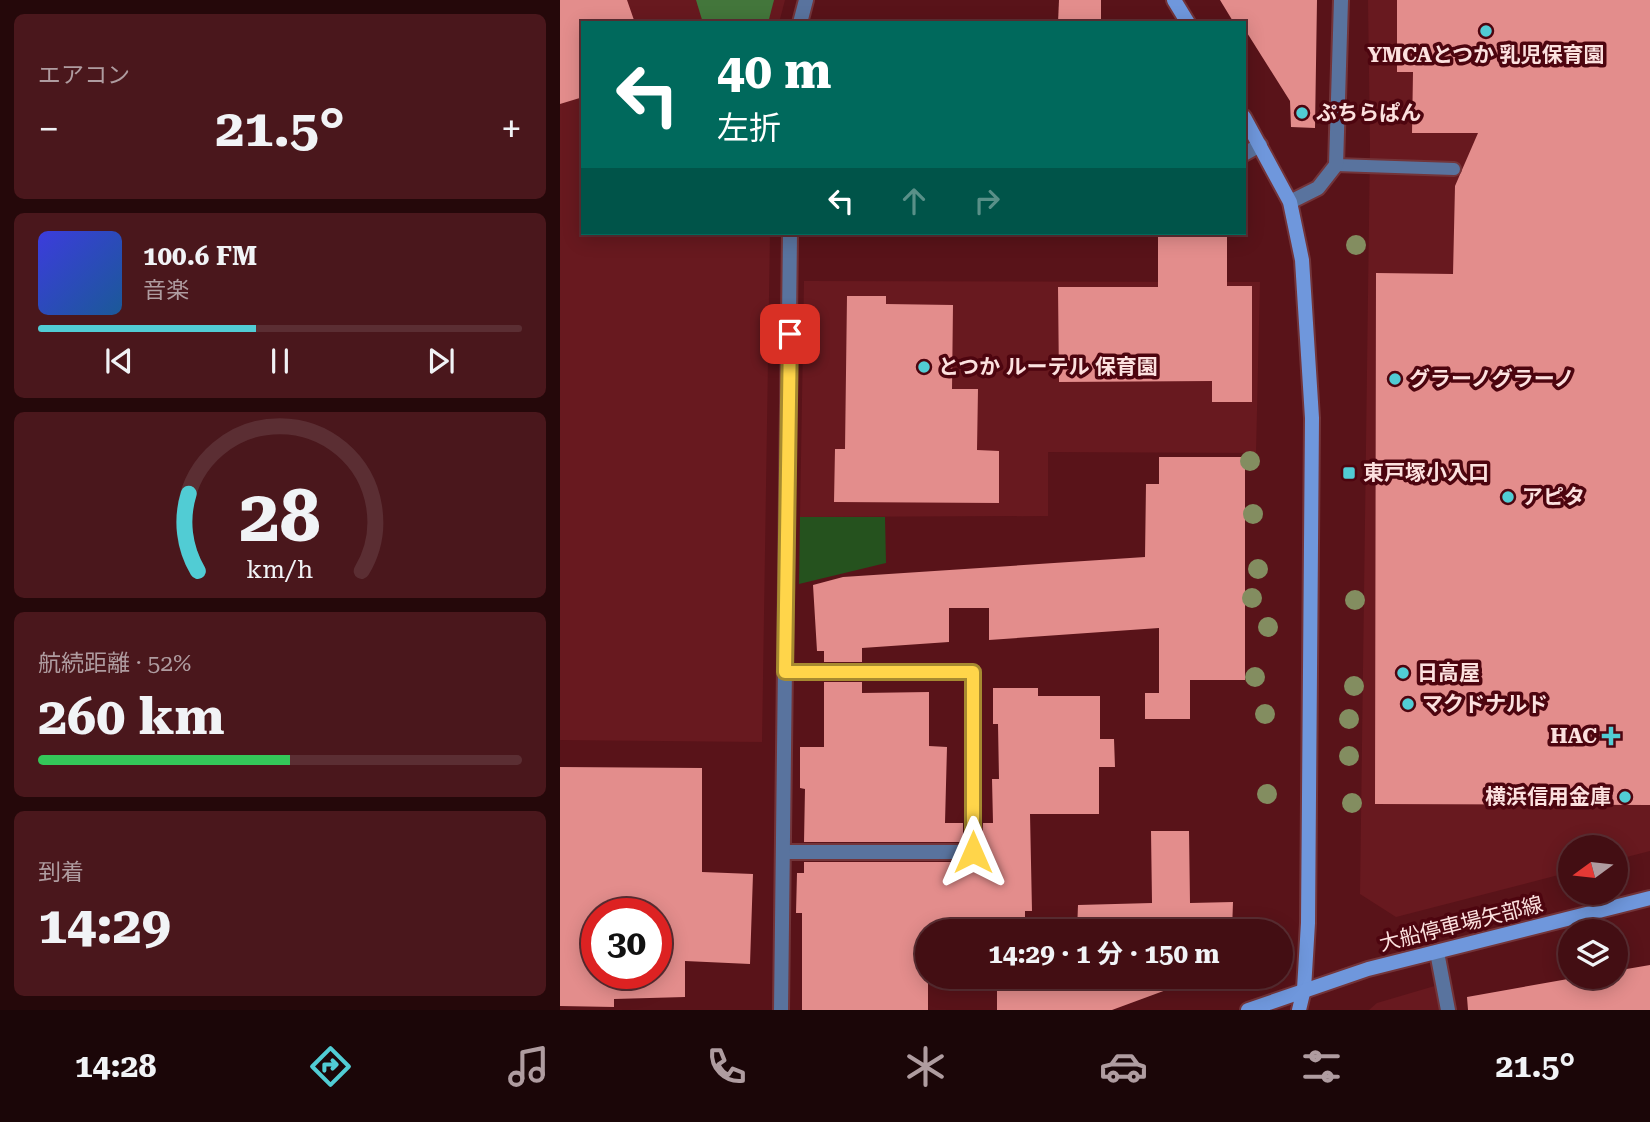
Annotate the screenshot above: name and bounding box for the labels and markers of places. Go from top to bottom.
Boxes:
marker: YMCAとつか 乳児保育園 [1478,23,1494,39]
place label: YMCAとつか 乳児保育園 [1367,43,1605,67]
place label: ぷちらぱん [1316,101,1421,125]
marker: ぷちらぱん [1294,105,1310,121]
pin [760,304,820,364]
place label: とつか ルーテル 保育園 [938,355,1158,379]
marker: とつか ルーテル 保育園 [916,359,932,375]
place label: グラーノグラーノ [1409,367,1574,391]
marker: グラーノグラーノ [1387,371,1403,387]
place label: 東戸塚小入口 [1363,461,1489,485]
marker: 東戸塚小入口 [1341,465,1357,481]
place label: アピタ [1522,485,1585,509]
marker: アピタ [1500,489,1516,505]
place label: 日高屋 [1417,661,1480,685]
marker: 日高屋 [1395,665,1411,681]
place label: マクドナルド [1422,692,1548,716]
marker: マクドナルド [1400,696,1416,712]
place label: HAC [1550,724,1597,748]
marker: HAC [1603,728,1619,744]
place label: 横浜信用金庫 [1485,785,1611,809]
marker: 横浜信用金庫 [1617,789,1633,805]

